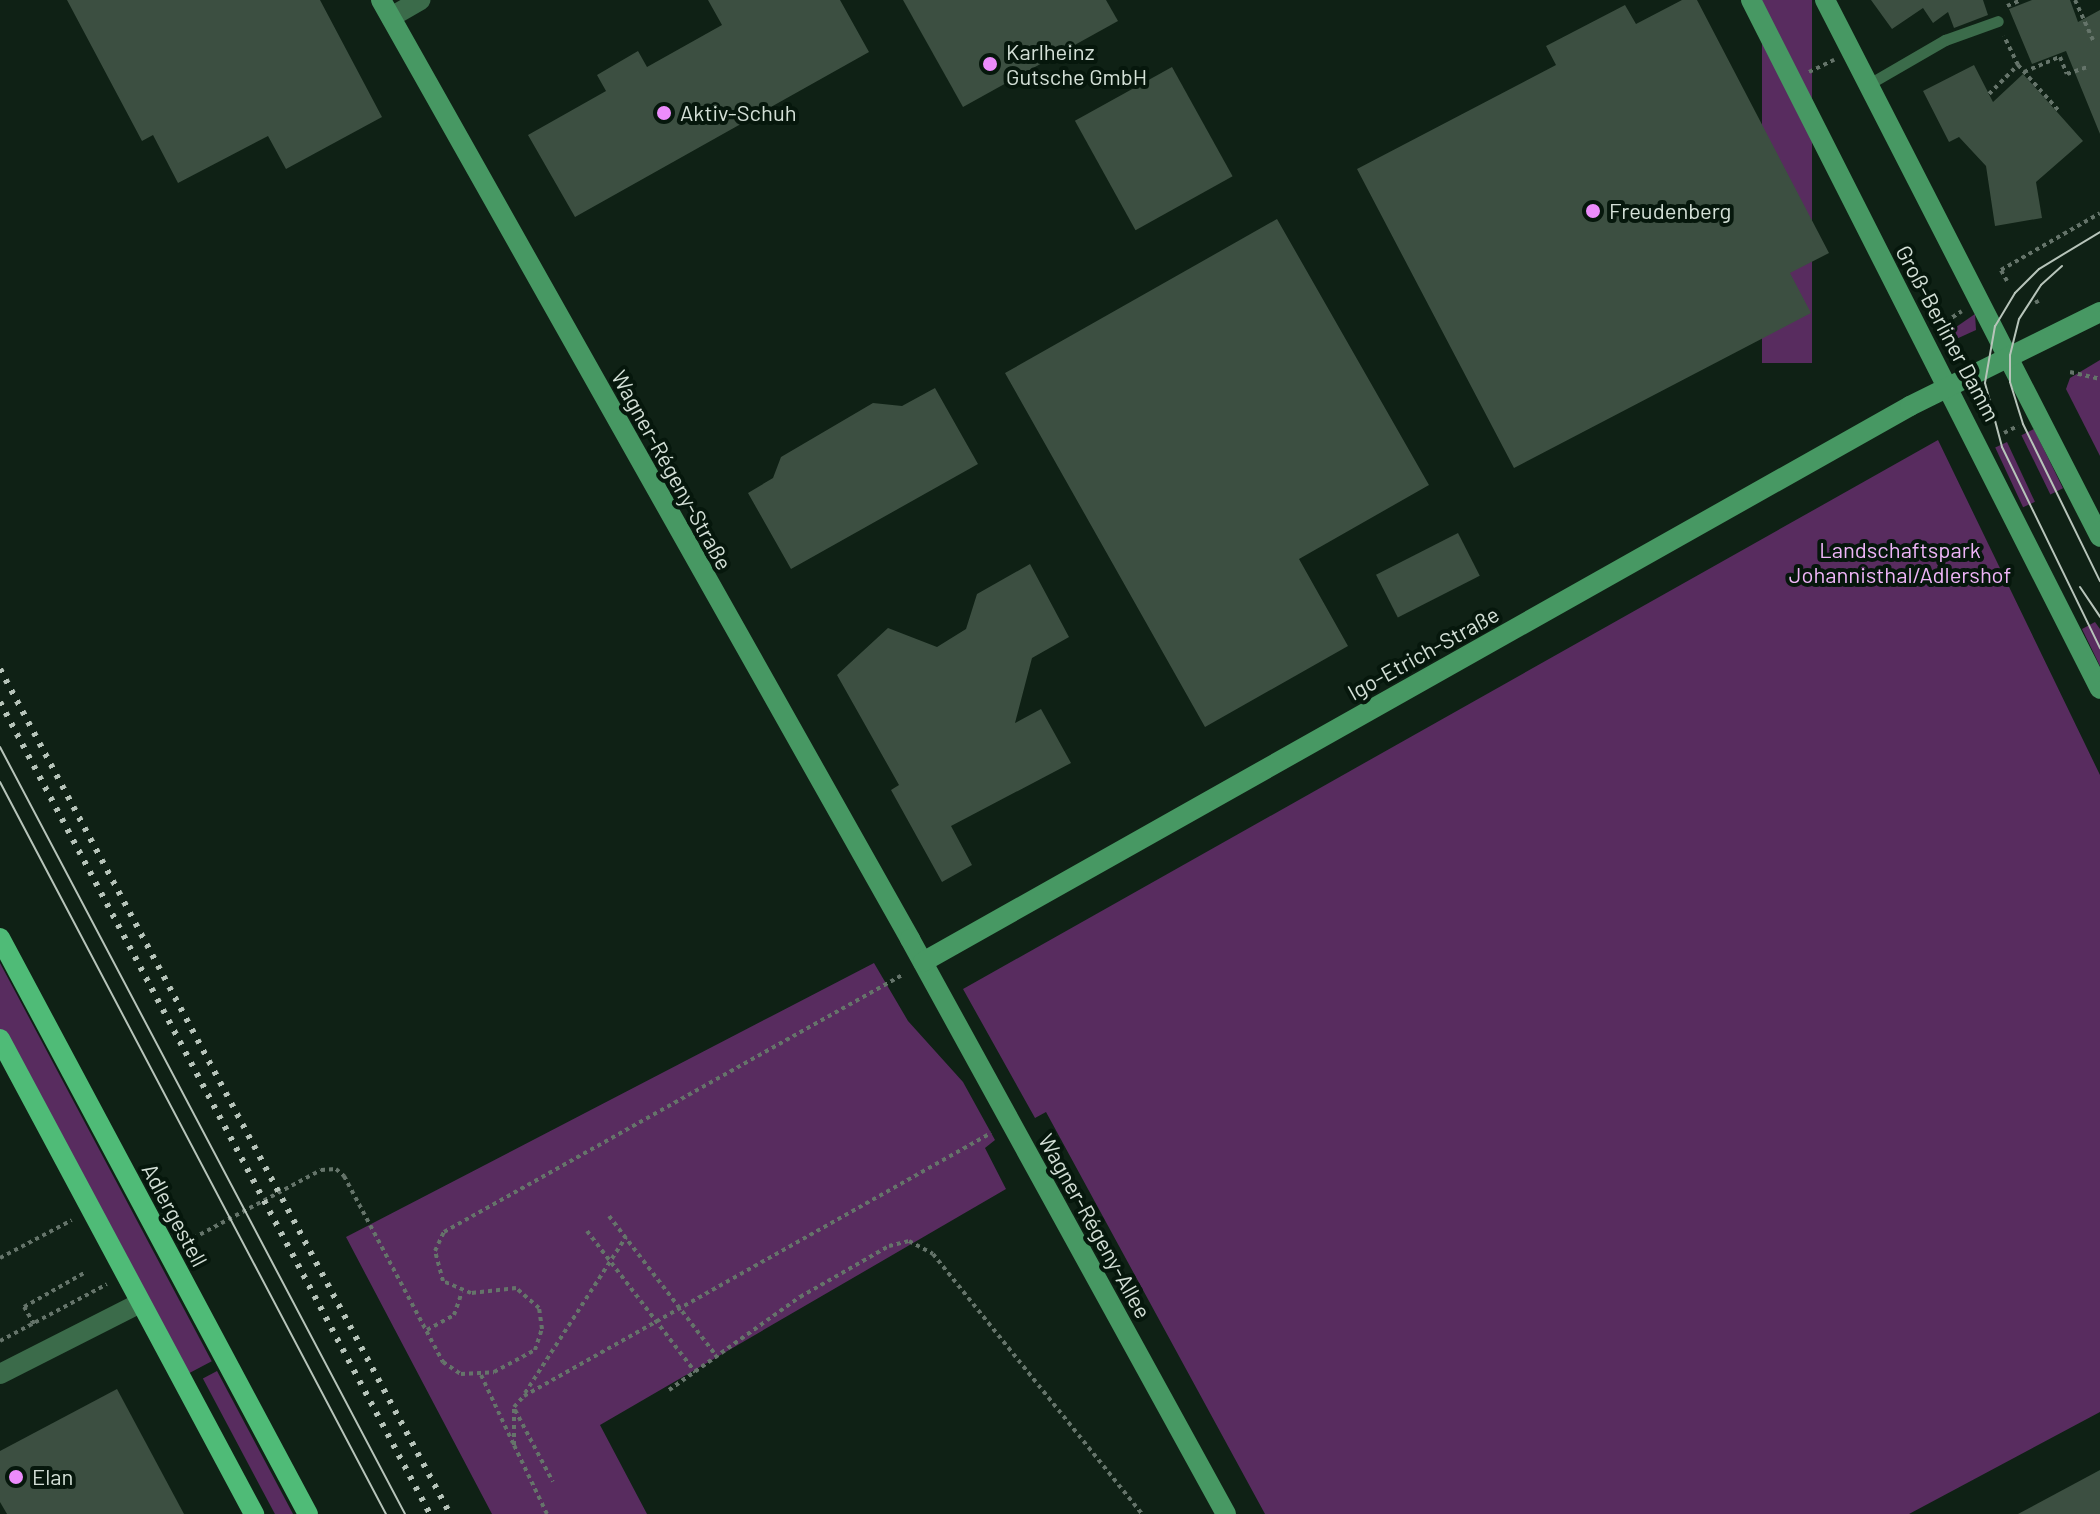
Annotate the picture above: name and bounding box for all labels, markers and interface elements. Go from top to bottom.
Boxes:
place label: Karlheinz Gutsche GmbH [1006,38,1147,90]
marker: Karlheinz Gutsche GmbH [981,55,999,73]
place label: Aktiv-Schuh [680,100,797,126]
marker: Aktiv-Schuh [655,104,673,122]
place label: Freudenberg [1609,198,1731,224]
marker: Freudenberg [1584,202,1602,220]
street label: Groß-Berliner Damm [1890,241,2006,425]
street label: Wagner-Régeny-Straße [606,366,738,574]
park label: Landschaftspark Johannisthal/Adlershof [1789,536,2011,588]
street label: Igo-Etrich-Straße [1343,601,1503,705]
street label: Wagner-Régeny-Allee [1033,1129,1157,1323]
street label: Adlergestell [137,1159,213,1271]
place label: Elan [32,1464,73,1490]
marker: Elan [7,1468,25,1486]

